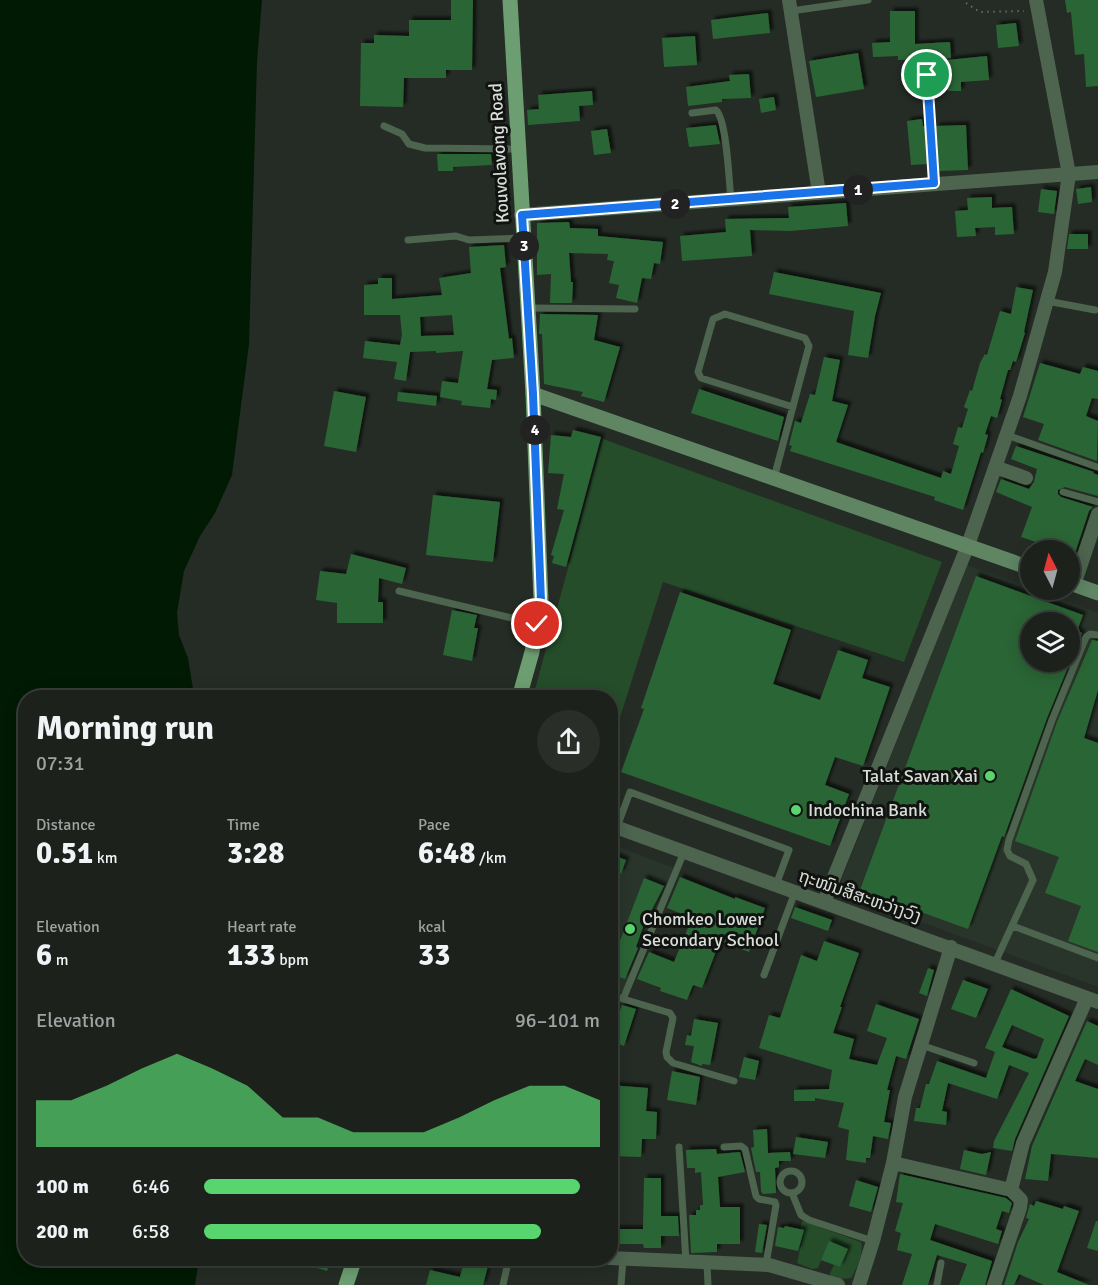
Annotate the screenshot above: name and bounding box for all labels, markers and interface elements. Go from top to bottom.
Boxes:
pin [901,49,952,100]
icon: arrive [910,58,943,91]
street label: Kouvolavong Road [484,82,514,224]
pin: 1 [843,175,873,205]
text: 1 [854,180,862,200]
pin: 2 [660,189,690,219]
text: 2 [671,194,679,214]
pin: 3 [509,231,539,261]
text: 3 [520,236,528,256]
pin: 4 [520,415,550,445]
text: 4 [531,420,539,440]
north arrow [1020,540,1080,600]
map controls [1020,540,1080,672]
pin [511,598,562,649]
icon: check [520,607,553,640]
button: layers [1020,612,1080,672]
text: Morning run [36,708,214,749]
button: share [537,710,600,773]
text: 07:31 [36,751,85,776]
place label: Talat Savan Xai [862,765,978,787]
marker: Talat Savan Xai [983,769,997,783]
place label: Indochina Bank [808,799,927,821]
marker: Indochina Bank [789,803,803,817]
text: Distance [36,815,96,835]
text: Time [227,815,260,835]
text: Pace [418,815,450,835]
text: 0.51 [36,835,93,872]
text: 3:28 [227,835,284,872]
text: 6:48 [418,835,475,872]
text: km [93,848,118,868]
text: /km [475,848,507,868]
street label: ຖະໜົນສີສະຫວ່າງວົງ [796,865,924,927]
place label: Chomkeo Lower Secondary School [642,908,779,951]
text: Elevation [36,917,100,937]
text: Heart rate [227,917,296,937]
text: kcal [418,917,446,937]
marker: Chomkeo Lower Secondary School [623,922,637,936]
text: 6 [36,937,52,974]
text: 133 [227,937,276,974]
text: 33 [418,937,450,974]
text: m [52,950,68,970]
text: bpm [276,950,309,970]
text: Elevation [36,1008,116,1033]
text: 96–101 m [515,1008,600,1033]
text: 100 m [36,1174,89,1199]
text: 6:46 [132,1174,170,1199]
text: 200 m [36,1219,89,1244]
text: 6:58 [132,1219,170,1244]

